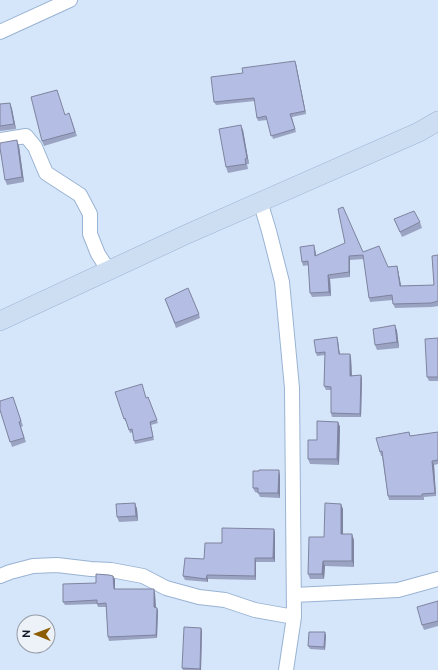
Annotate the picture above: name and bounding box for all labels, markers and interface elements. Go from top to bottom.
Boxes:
north arrow [16,614,56,654]
text: N [20,630,32,638]

